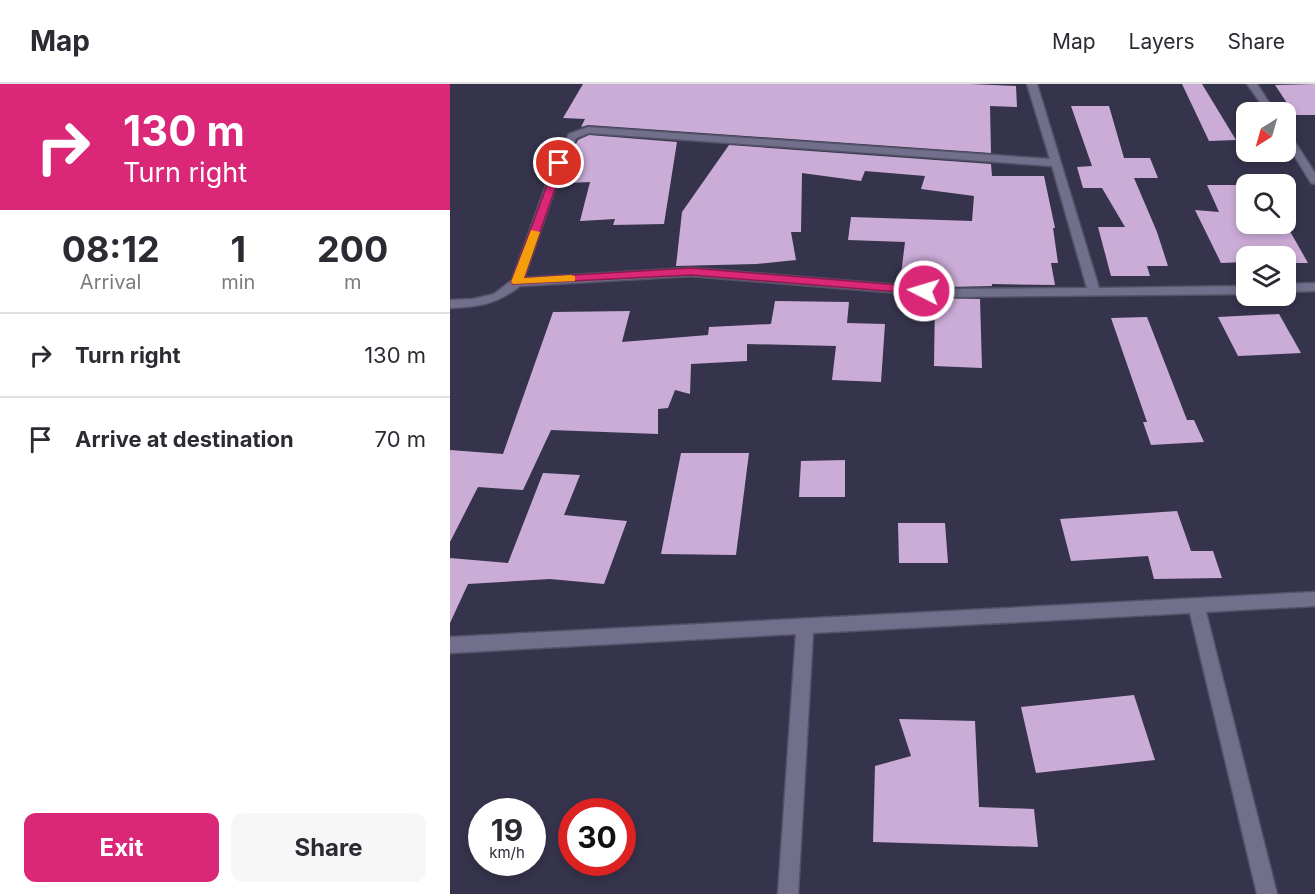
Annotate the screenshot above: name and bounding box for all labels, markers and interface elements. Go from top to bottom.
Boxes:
text: Map [30,24,90,58]
text: Map [1052,29,1096,54]
text: Layers [1129,29,1195,54]
text: Share [1228,29,1285,54]
north arrow [1236,102,1296,162]
map controls [1236,102,1296,306]
text: 130 m [123,105,245,156]
icon: right [24,108,102,186]
pin [533,137,584,188]
icon: arrive [542,146,575,179]
text: Turn right [123,156,247,189]
button: search [1236,174,1296,234]
text: 08:12 [62,227,160,271]
text: 1 [231,227,246,271]
text: 200 [317,227,388,271]
button: layers [1236,246,1296,306]
position arrow [892,259,956,323]
text: Arrival [80,270,141,294]
text: min [221,270,255,294]
text: m [344,270,361,294]
icon: right [24,339,57,372]
text: Turn right [75,342,181,368]
text: 130 m [364,342,426,368]
icon: arrive [24,423,57,456]
text: Arrive at destination [75,426,294,452]
text: 70 m [375,426,426,452]
speed limit sign: 30 [558,798,636,876]
text: 19 [491,812,523,848]
button: Exit [24,813,219,882]
button: Share [231,813,426,882]
text: km/h [489,843,525,862]

